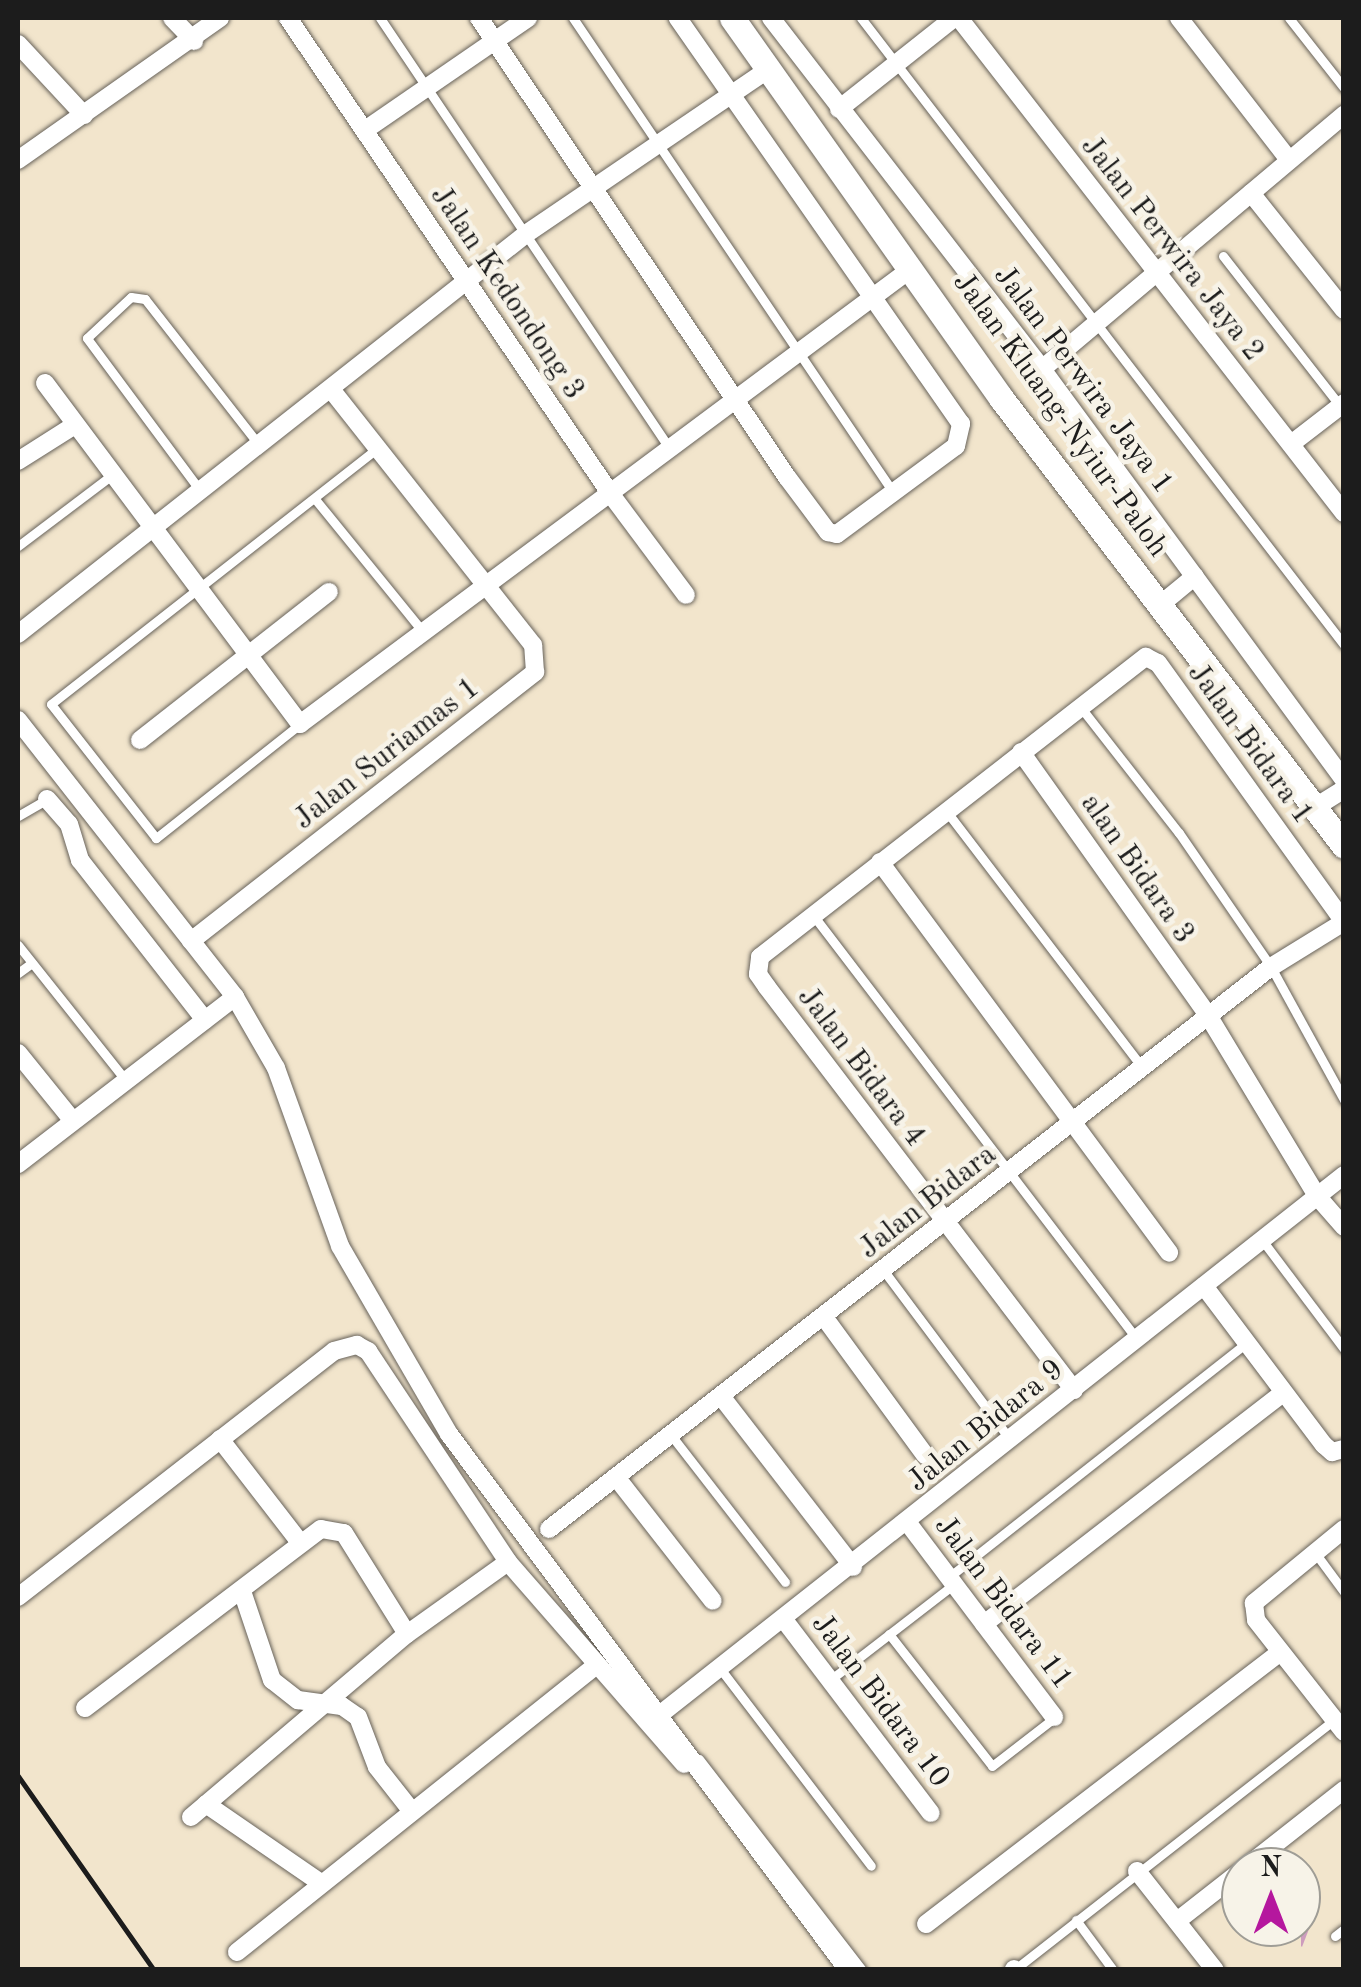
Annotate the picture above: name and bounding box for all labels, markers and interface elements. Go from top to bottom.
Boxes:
street label: Jalan Perwira Jaya 2 [1073,129,1271,369]
street label: Jalan Kedondong 3 [422,179,592,407]
street label: Jalan Perwira Jaya 1 [985,259,1181,501]
street label: Jalan Kluang-Nyiur-Paloh [945,266,1175,564]
street label: Jalan Bidara 1 [1179,656,1321,832]
street label: Jalan Suriamas 1 [287,670,487,838]
street label: alan Bidara 3 [1072,787,1202,951]
street label: Jalan Bidara 4 [789,980,933,1154]
street label: Jalan Bidara [852,1137,1004,1267]
street label: Jalan Bidara 9 [901,1352,1071,1500]
street label: Jalan Bidara 11 [926,1509,1080,1697]
street label: Jalan Bidara 10 [803,1607,957,1795]
north arrow [1221,1847,1321,1947]
text: N [1260,1855,1282,1883]

